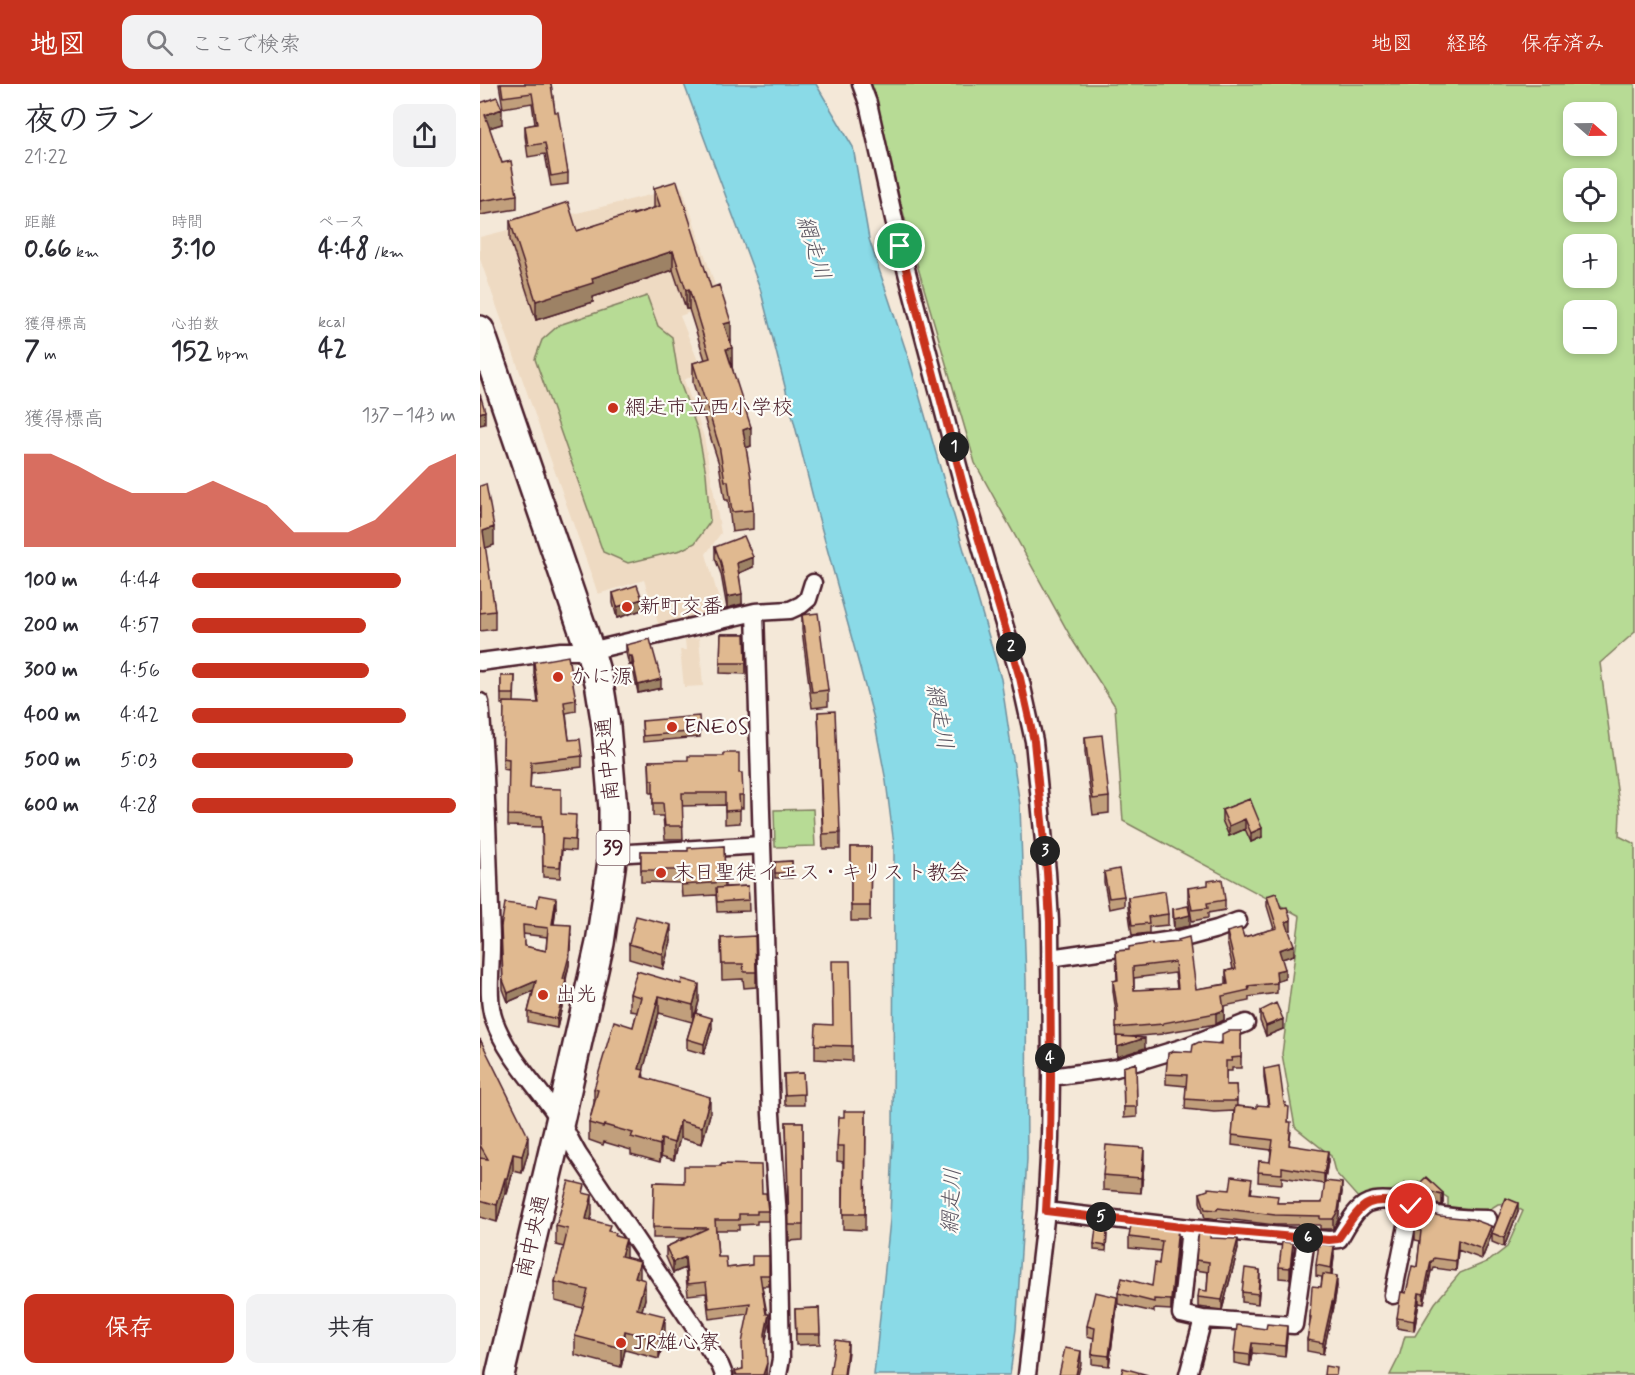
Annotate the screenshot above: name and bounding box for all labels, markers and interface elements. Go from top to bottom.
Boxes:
search box [122,15,542,69]
icon: search [143,26,176,59]
text: 地図 [30,27,86,64]
text: 地図 [1371,30,1413,58]
text: 経路 [1446,30,1488,58]
text: 保存済み [1521,30,1605,58]
text: ここで検索 [191,31,301,59]
text: 夜のラン [24,99,156,143]
north arrow [1563,102,1617,156]
map controls [1563,102,1617,354]
button: share [393,104,456,167]
text: 21:22 [24,144,68,171]
button: locate [1563,168,1617,222]
text: 距離 [24,212,56,233]
text: 時間 [171,212,203,233]
text: ペース [318,212,365,233]
water label: 網走川 [790,212,836,284]
pin [874,220,925,271]
icon: arrive [883,229,916,262]
text: 0.66 [24,233,72,267]
text: 3:10 [171,233,216,267]
text: 4:48 [318,233,369,267]
button: + [1563,234,1617,288]
text: km [72,242,99,263]
text: /km [369,242,404,263]
button: − [1563,300,1617,354]
text: kcal [318,312,345,333]
text: 獲得標高 [24,314,88,335]
text: 心拍数 [171,314,219,335]
text: 42 [318,333,347,367]
text: 7 [24,335,40,369]
text: 152 [171,335,212,369]
text: m [40,344,57,365]
text: bpm [212,344,249,365]
place label: 網走市立西小学校 [625,394,793,422]
marker: 網走市立西小学校 [606,401,620,415]
text: 137–143 m [361,402,456,429]
text: 獲得標高 [24,406,104,433]
pin: 1 [939,432,969,462]
text: 1 [950,436,958,457]
text: 100 m [24,567,78,594]
text: 4:44 [120,567,161,594]
place label: 新町交番 [639,593,723,621]
marker: 新町交番 [620,600,634,614]
text: 200 m [24,612,79,639]
text: 4:57 [120,612,159,639]
pin: 2 [996,632,1026,662]
text: 2 [1007,636,1015,657]
text: 300 m [24,657,78,684]
text: 4:56 [120,657,160,684]
place label: かに源 [570,663,633,691]
marker: かに源 [551,670,565,684]
water label: 網走川 [919,682,959,752]
text: 400 m [24,702,80,729]
text: 4:42 [120,702,159,729]
place label: ENEOS [684,713,749,741]
street label: 南中央通 [590,716,626,802]
marker: ENEOS [665,720,679,734]
text: 500 m [24,747,81,774]
text: 5:03 [120,747,157,774]
text: 600 m [24,792,79,819]
text: 4:28 [120,792,158,819]
road number: 39 [596,831,630,865]
pin: 3 [1030,836,1060,866]
text: 3 [1041,840,1049,861]
place label: 末日聖徒イエス・キリスト教会 [673,859,969,887]
marker: 末日聖徒イエス・キリスト教会 [654,866,668,880]
place label: 出光 [555,981,597,1009]
marker: 出光 [536,988,550,1002]
pin: 4 [1035,1043,1065,1073]
text: 4 [1045,1047,1055,1068]
water label: 網走川 [936,1167,968,1235]
pin [1385,1180,1436,1231]
icon: check [1394,1189,1427,1222]
street label: 南中央通 [510,1192,556,1280]
pin: 5 [1086,1202,1116,1232]
text: 5 [1096,1206,1106,1227]
pin: 6 [1293,1223,1323,1253]
text: 6 [1304,1227,1312,1248]
button: 保存 [24,1294,234,1363]
button: 共有 [246,1294,456,1363]
place label: JR雄心寮 [633,1329,720,1357]
marker: JR雄心寮 [614,1336,628,1350]

